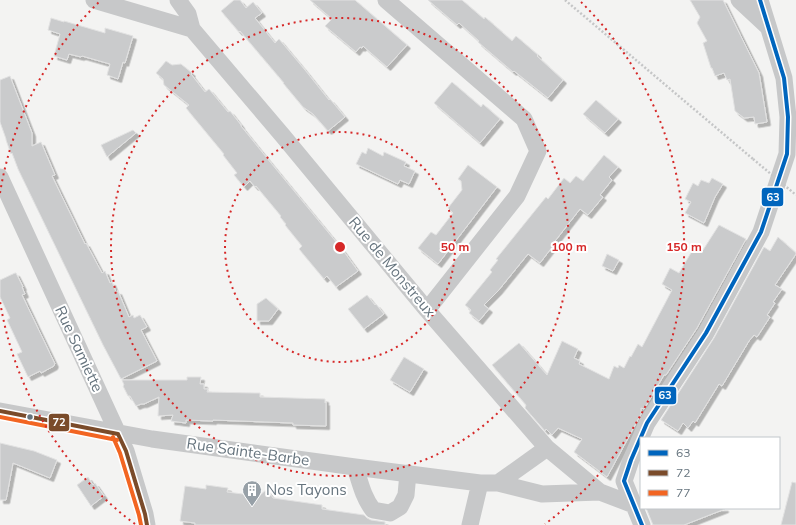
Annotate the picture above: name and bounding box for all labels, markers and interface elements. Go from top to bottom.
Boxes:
line badge: 63 [761,187,784,207]
text: 63 [766,190,780,204]
street label: Rue de Monstreux [345,213,440,321]
text: 50 m [441,239,469,254]
text: 100 m [551,239,587,254]
text: 150 m [666,239,702,254]
centre of rings [333,240,347,254]
street label: Rue Samiette [51,303,108,395]
line badge: 63 [654,386,677,405]
text: 63 [658,388,672,402]
unlabelled marker [25,412,35,422]
line badge: 72 [48,413,70,432]
text: 72 [52,415,66,429]
street label: Rue Sainte-Barbe [186,433,311,470]
legend [640,437,780,509]
text: 63 [676,445,690,460]
text: 72 [676,465,690,480]
building icon: Nos Tayons [241,479,263,507]
place label: Nos Tayons [266,480,347,499]
text: 77 [676,485,690,500]

